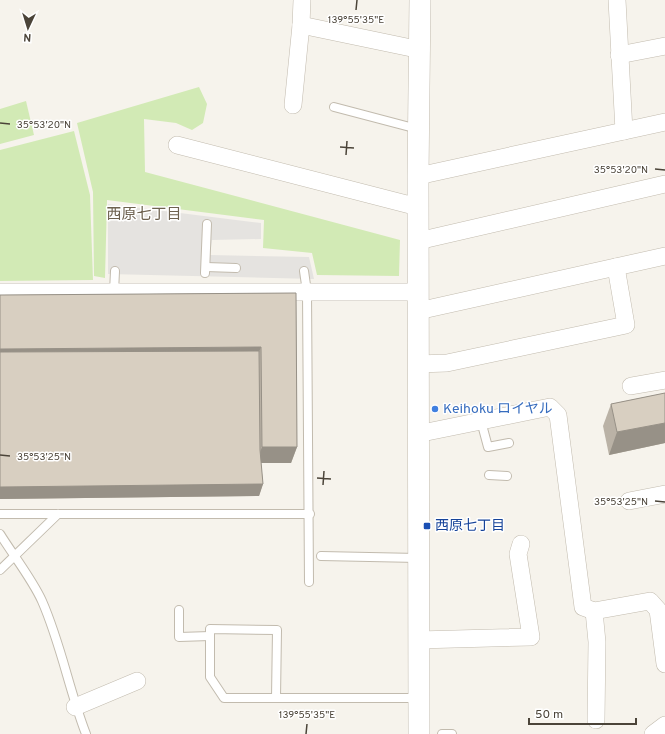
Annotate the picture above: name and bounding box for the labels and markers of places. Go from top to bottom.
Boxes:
place label: Keihoku ロイヤル [443,401,553,418]
marker: Keihoku ロイヤル [430,404,440,414]
place label: 西原七丁目 [435,518,505,535]
marker: 西原七丁目 [422,521,432,531]

